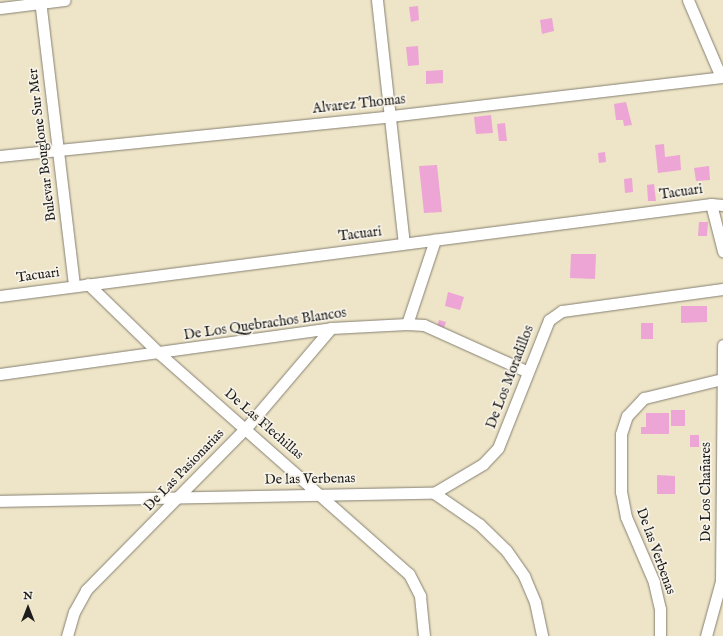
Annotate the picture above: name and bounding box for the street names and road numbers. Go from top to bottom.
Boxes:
street label: Bulevar Bouglone Sur Mer [24,67,60,223]
street label: Alvarez Thomas [312,91,406,117]
street label: Tacuari [658,181,704,203]
street label: Tacuari [337,223,383,245]
street label: Tacuari [15,264,61,286]
street label: De Los Quebrachos Blancos [183,304,347,344]
street label: De Los Moradillos [483,323,537,431]
street label: De Las Flechillas [221,385,307,463]
street label: De Las Pasionarias [140,425,228,515]
street label: De Los Chañares [698,442,714,542]
street label: De las Verbenas [264,470,356,488]
street label: De las Verbenas [633,505,679,597]

